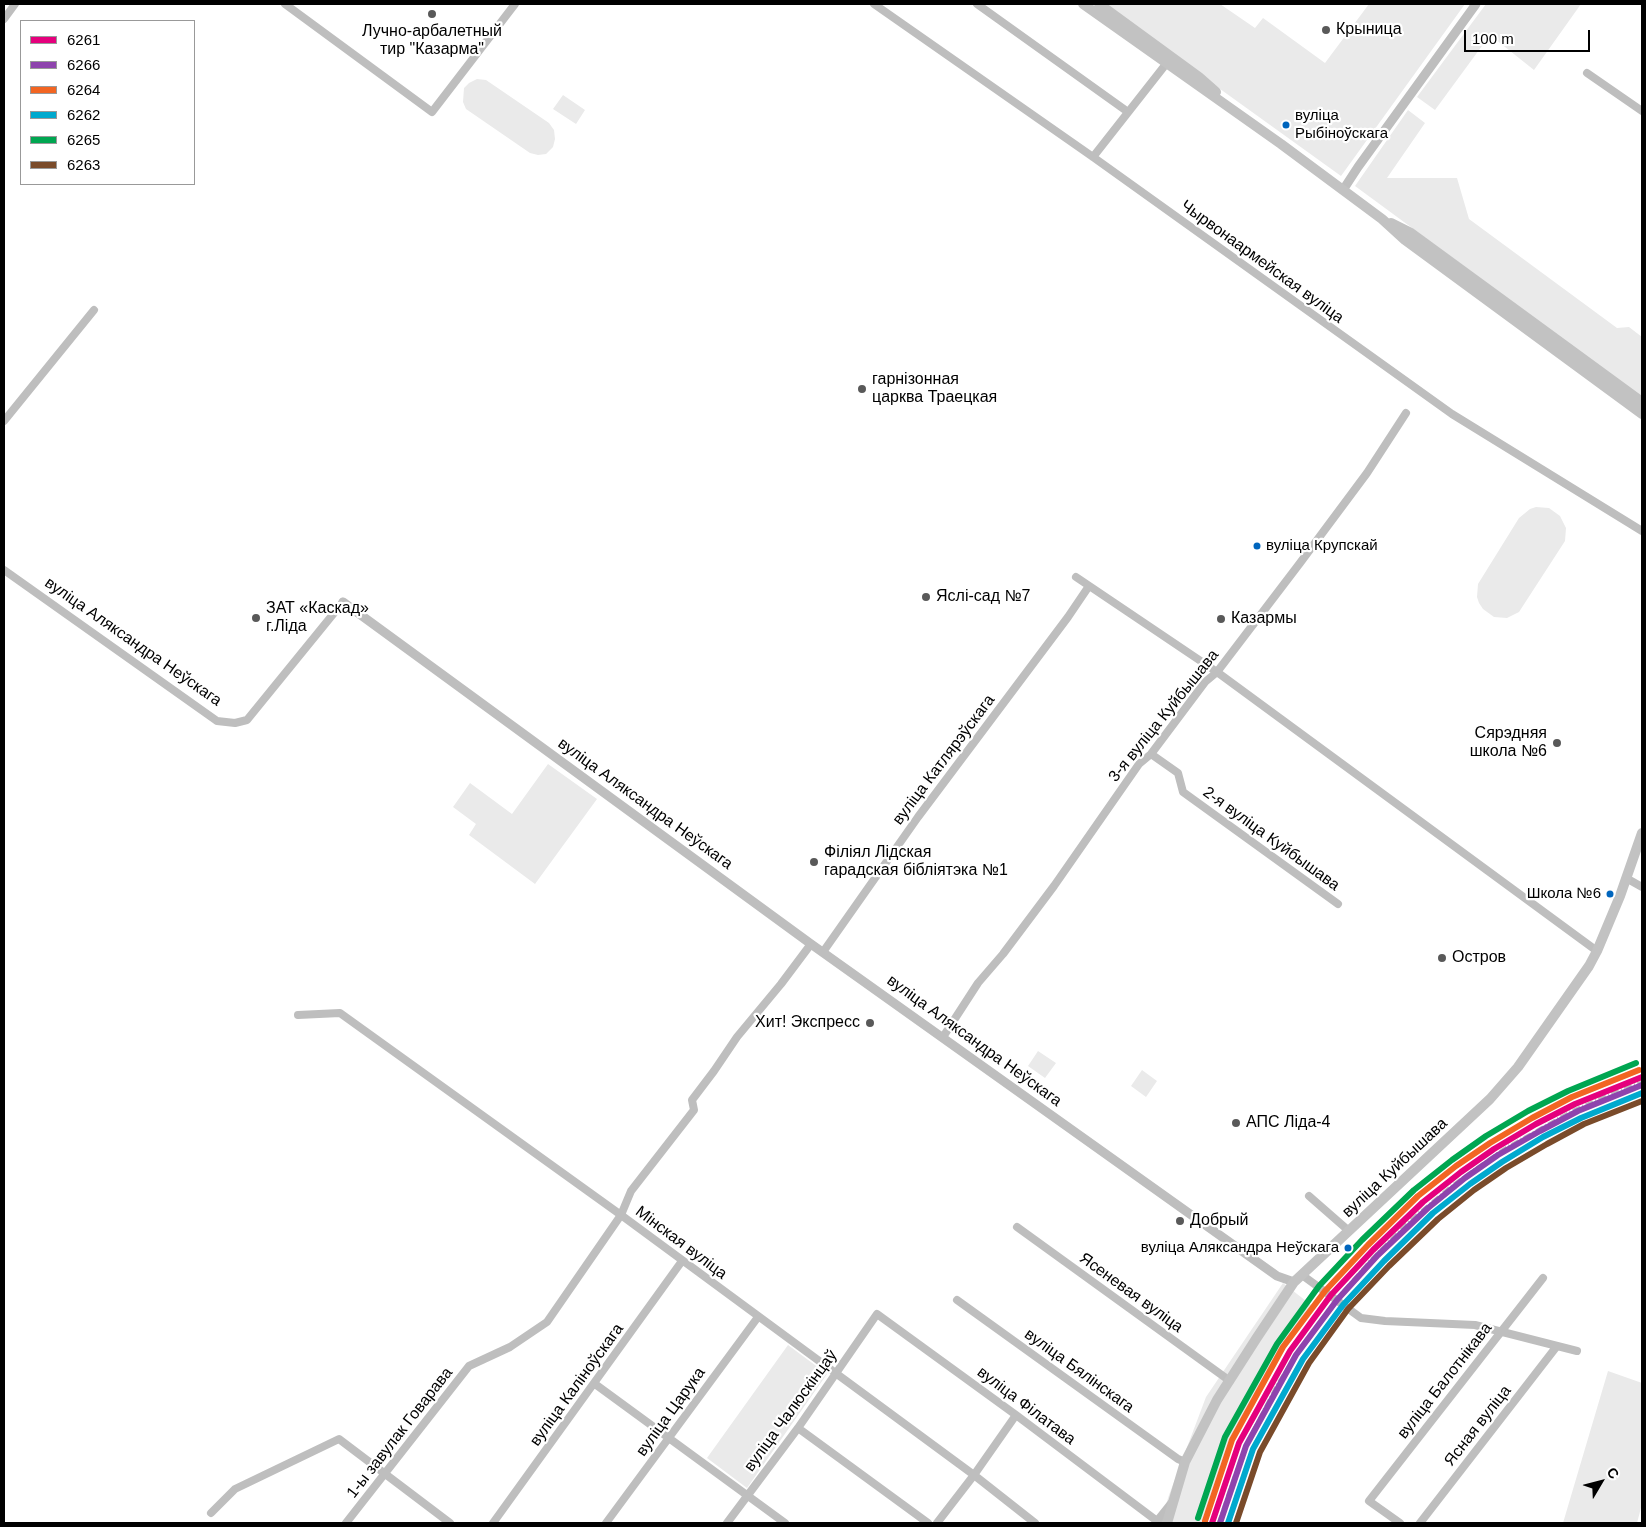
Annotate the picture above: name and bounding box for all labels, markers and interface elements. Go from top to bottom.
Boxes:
marker: Лучно-арбалетный тир "Казарма" [426,8,438,20]
legend [20,20,195,185]
place label: Крыница [1336,20,1402,40]
scale bar [1466,20,1592,52]
place label: Лучно-арбалетный тир "Казарма" [362,22,502,60]
marker: Крыница [1320,24,1332,36]
text: 100 m [1472,30,1514,47]
text: 6261 [67,31,100,48]
text: 6266 [67,56,100,73]
text: 6264 [67,81,100,98]
text: 6262 [67,106,100,123]
place label: вуліца Рыбіноўскага [1295,107,1388,142]
marker: вуліца Рыбіноўскага [1281,120,1291,130]
text: 6265 [67,131,100,148]
text: 6263 [67,156,100,173]
street label: Чырвонаармейская вуліца [1177,196,1347,328]
place label: гарнізонная царква Траецкая [872,370,997,408]
marker: гарнізонная царква Траецкая [856,383,868,395]
place label: вуліца Крупскай [1266,537,1378,555]
marker: вуліца Крупскай [1252,541,1262,551]
street label: вуліца Аляксандра Неўскага [41,573,225,711]
place label: Яслі-сад №7 [936,587,1031,607]
marker: Яслі-сад №7 [920,591,932,603]
place label: ЗАТ «Каскад» г.Ліда [266,599,369,637]
place label: Казармы [1231,609,1297,629]
marker: ЗАТ «Каскад» г.Ліда [250,612,262,624]
marker: Казармы [1215,613,1227,625]
street label: 3-я вуліца Куйбышава [1105,646,1223,786]
street label: вуліца Катлярэўскага [889,691,999,829]
place label: Сярэдняя школа №6 [1470,724,1547,762]
street label: вуліца Аляксандра Неўскага [554,734,736,874]
marker: Сярэдняя школа №6 [1551,737,1563,749]
street label: 2-я вуліца Куйбышава [1199,783,1343,895]
place label: Філіял Лідская гарадская бібліятэка №1 [824,843,1008,881]
marker: Філіял Лідская гарадская бібліятэка №1 [808,856,820,868]
place label: Школа №6 [1527,885,1601,903]
marker: Школа №6 [1605,889,1615,899]
place label: Остров [1452,948,1506,968]
marker: Остров [1436,952,1448,964]
street label: вуліца Аляксандра Неўскага [883,971,1065,1111]
place label: Хит! Экспресс [755,1013,860,1033]
marker: Хит! Экспресс [864,1017,876,1029]
place label: АПС Ліда-4 [1246,1113,1331,1133]
street label: вуліца Куйбышава [1338,1114,1452,1222]
marker: АПС Ліда-4 [1230,1117,1242,1129]
street label: Мінская вуліца [631,1202,731,1284]
place label: Добрый [1190,1211,1248,1231]
marker: Добрый [1174,1215,1186,1227]
place label: вуліца Аляксандра Неўскага [1141,1239,1339,1257]
marker: вуліца Аляксандра Неўскага [1343,1243,1353,1253]
street label: Ясеневая вуліца [1075,1249,1187,1337]
street label: вуліца Балотнікава [1394,1319,1496,1443]
street label: вуліца Каліноўскага [526,1320,628,1450]
street label: вуліца Бялінскага [1020,1325,1138,1417]
street label: вуліца Чалюскінцаў [740,1346,842,1476]
street label: вуліца Філатава [973,1363,1079,1449]
street label: 1-ы завулак Говарава [343,1364,457,1502]
street label: вуліца Царука [632,1364,710,1460]
street label: Ясная вуліца [1441,1382,1515,1470]
north arrow [1576,1457,1626,1507]
text: С [1604,1464,1622,1482]

